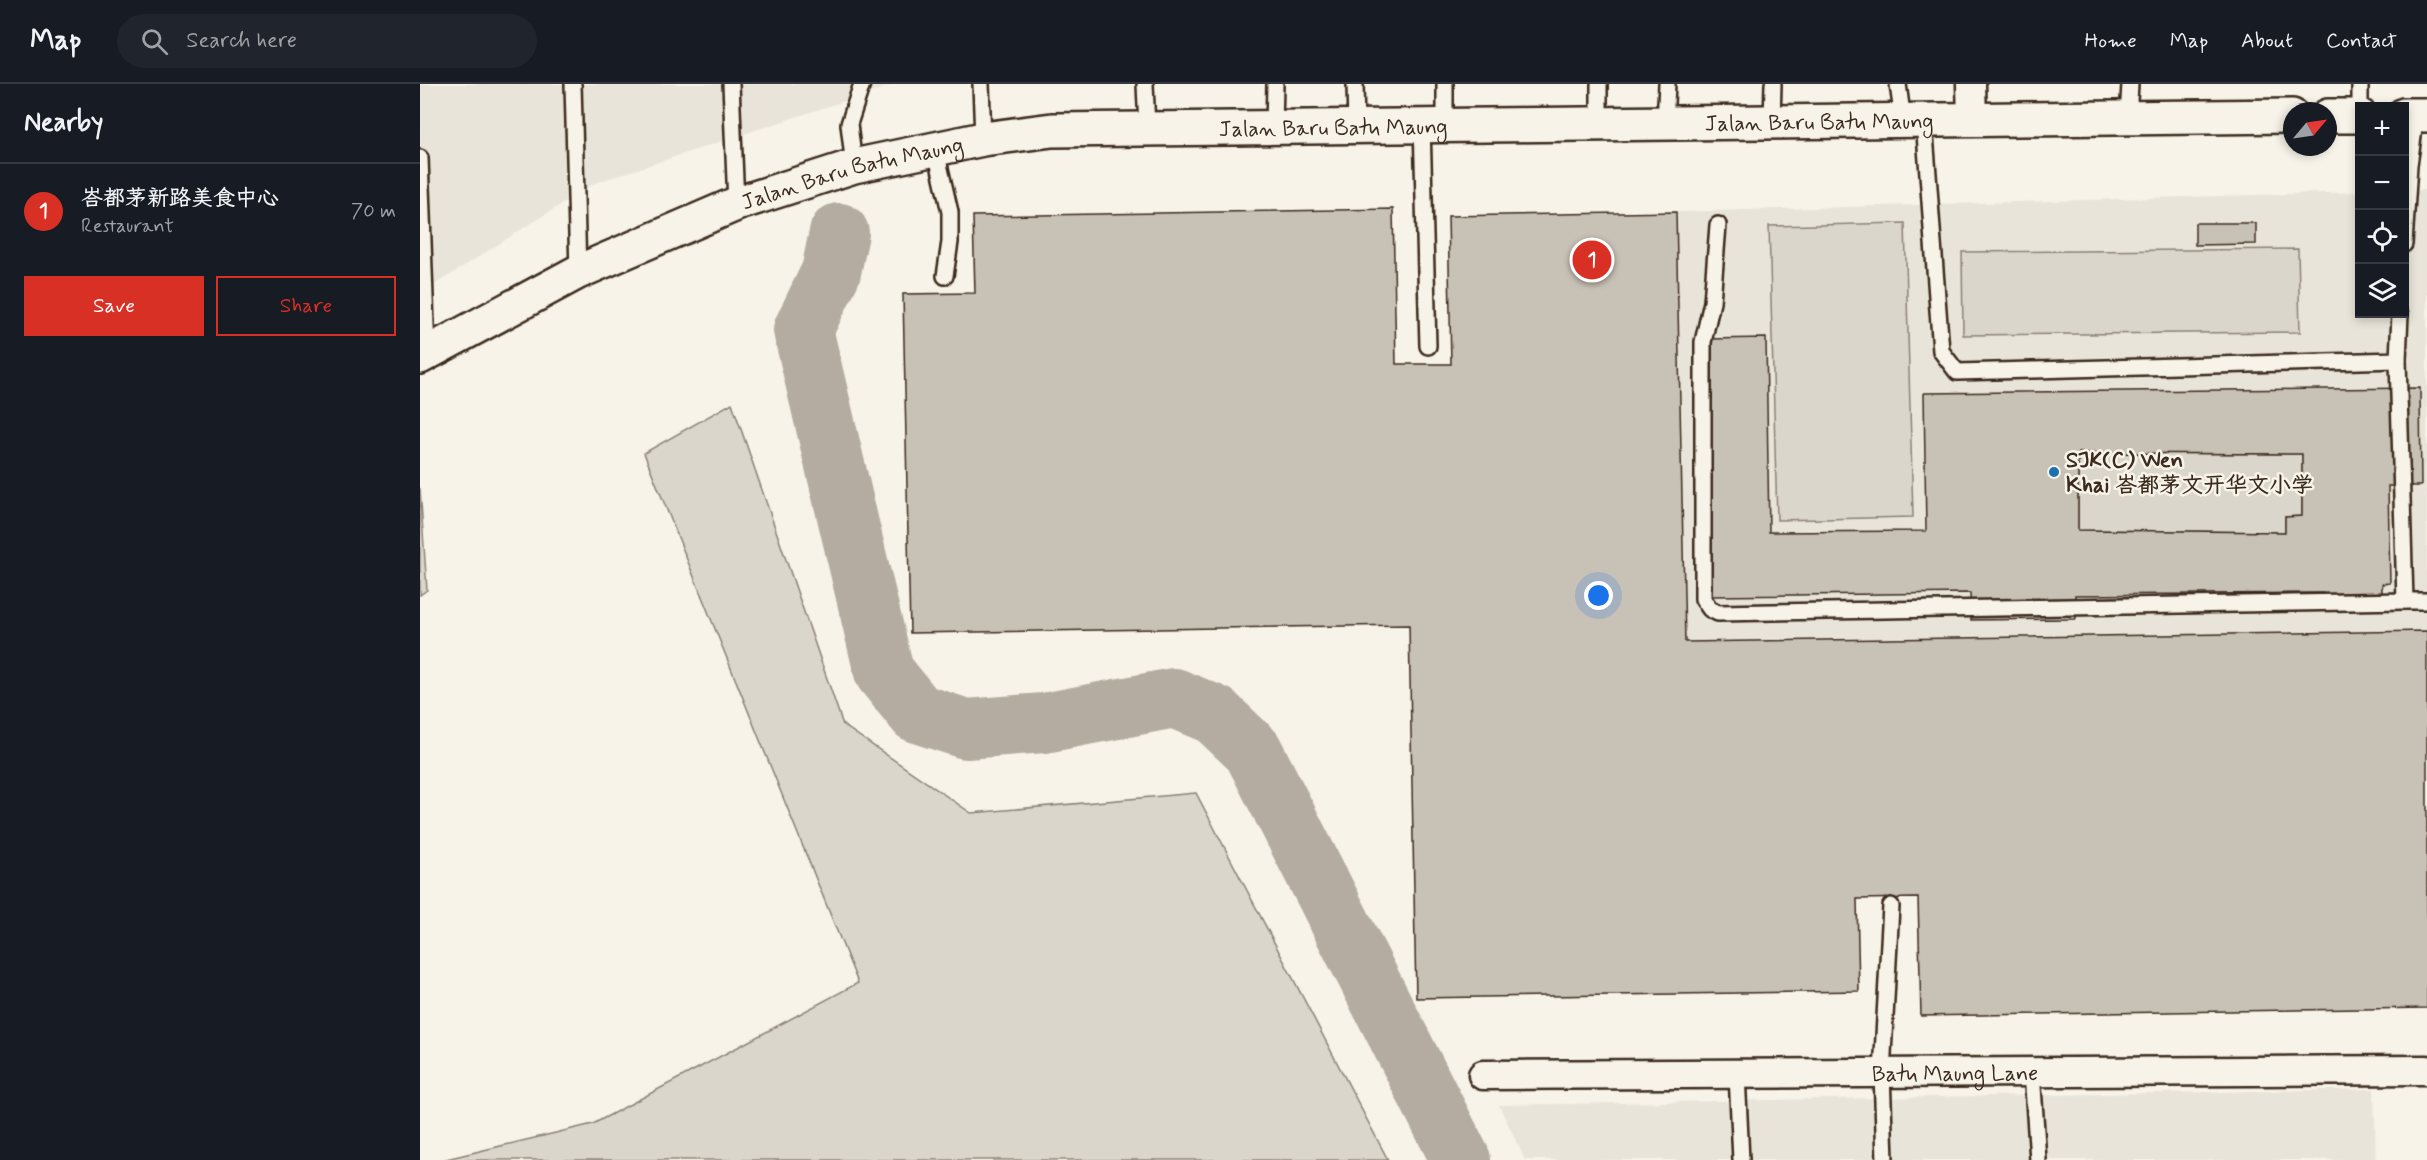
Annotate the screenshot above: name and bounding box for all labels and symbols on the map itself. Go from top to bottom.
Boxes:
north arrow [2283,102,2337,156]
street label: Jalan Baru Batu Maung [1705,108,1934,139]
street label: Jalan Baru Batu Maung [1219,114,1448,145]
street label: Jalan Baru Batu Maung [738,132,967,217]
pin: 1 [1572,238,1612,282]
place label: SJK(C) Wen Khai 峇都茅文开华文小学 [2066,447,2313,500]
marker: SJK(C) Wen Khai 峇都茅文开华文小学 [2047,465,2061,479]
your location [1584,581,1613,610]
street label: Batu Maung Lane [1872,1060,2038,1091]

